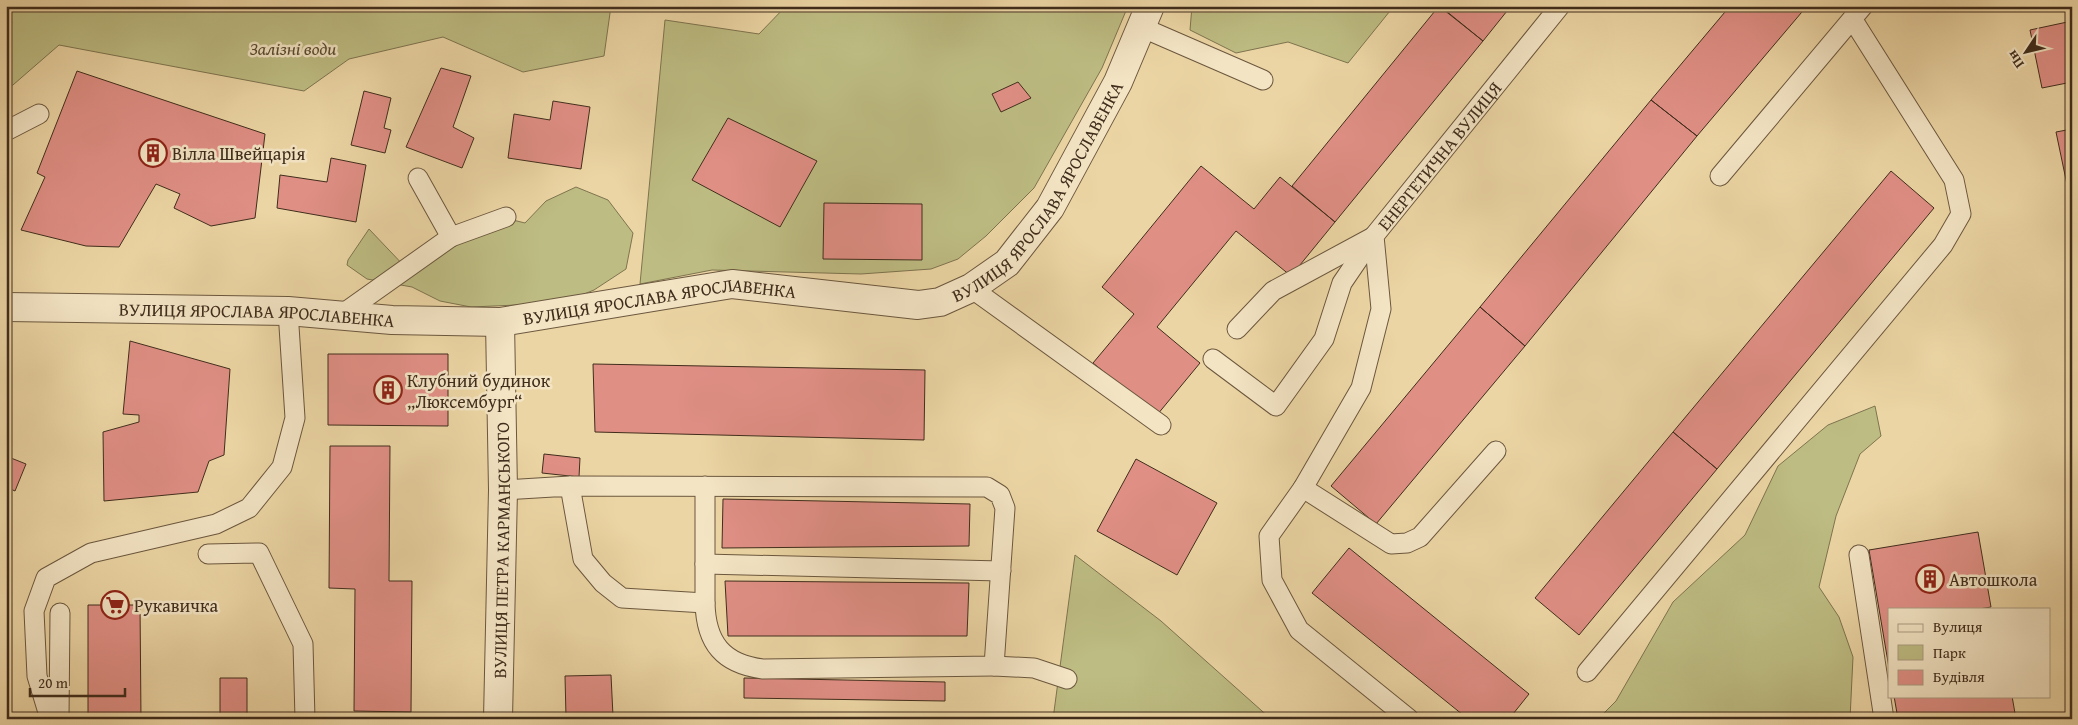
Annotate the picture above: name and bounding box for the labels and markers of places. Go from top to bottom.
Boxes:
building icon: Вілла Швейцарія [138,138,168,168]
place label: Вілла Швейцарія [172,140,305,167]
place label: Клубний будинок „Люксембург“ [407,367,551,415]
building icon: Клубний будинок „Люксембург“ [373,375,403,405]
building icon: Автошкола [1915,564,1945,594]
place label: Автошкола [1949,566,2038,593]
supermarket icon: Рукавичка [100,590,130,620]
place label: Рукавичка [134,592,218,619]

